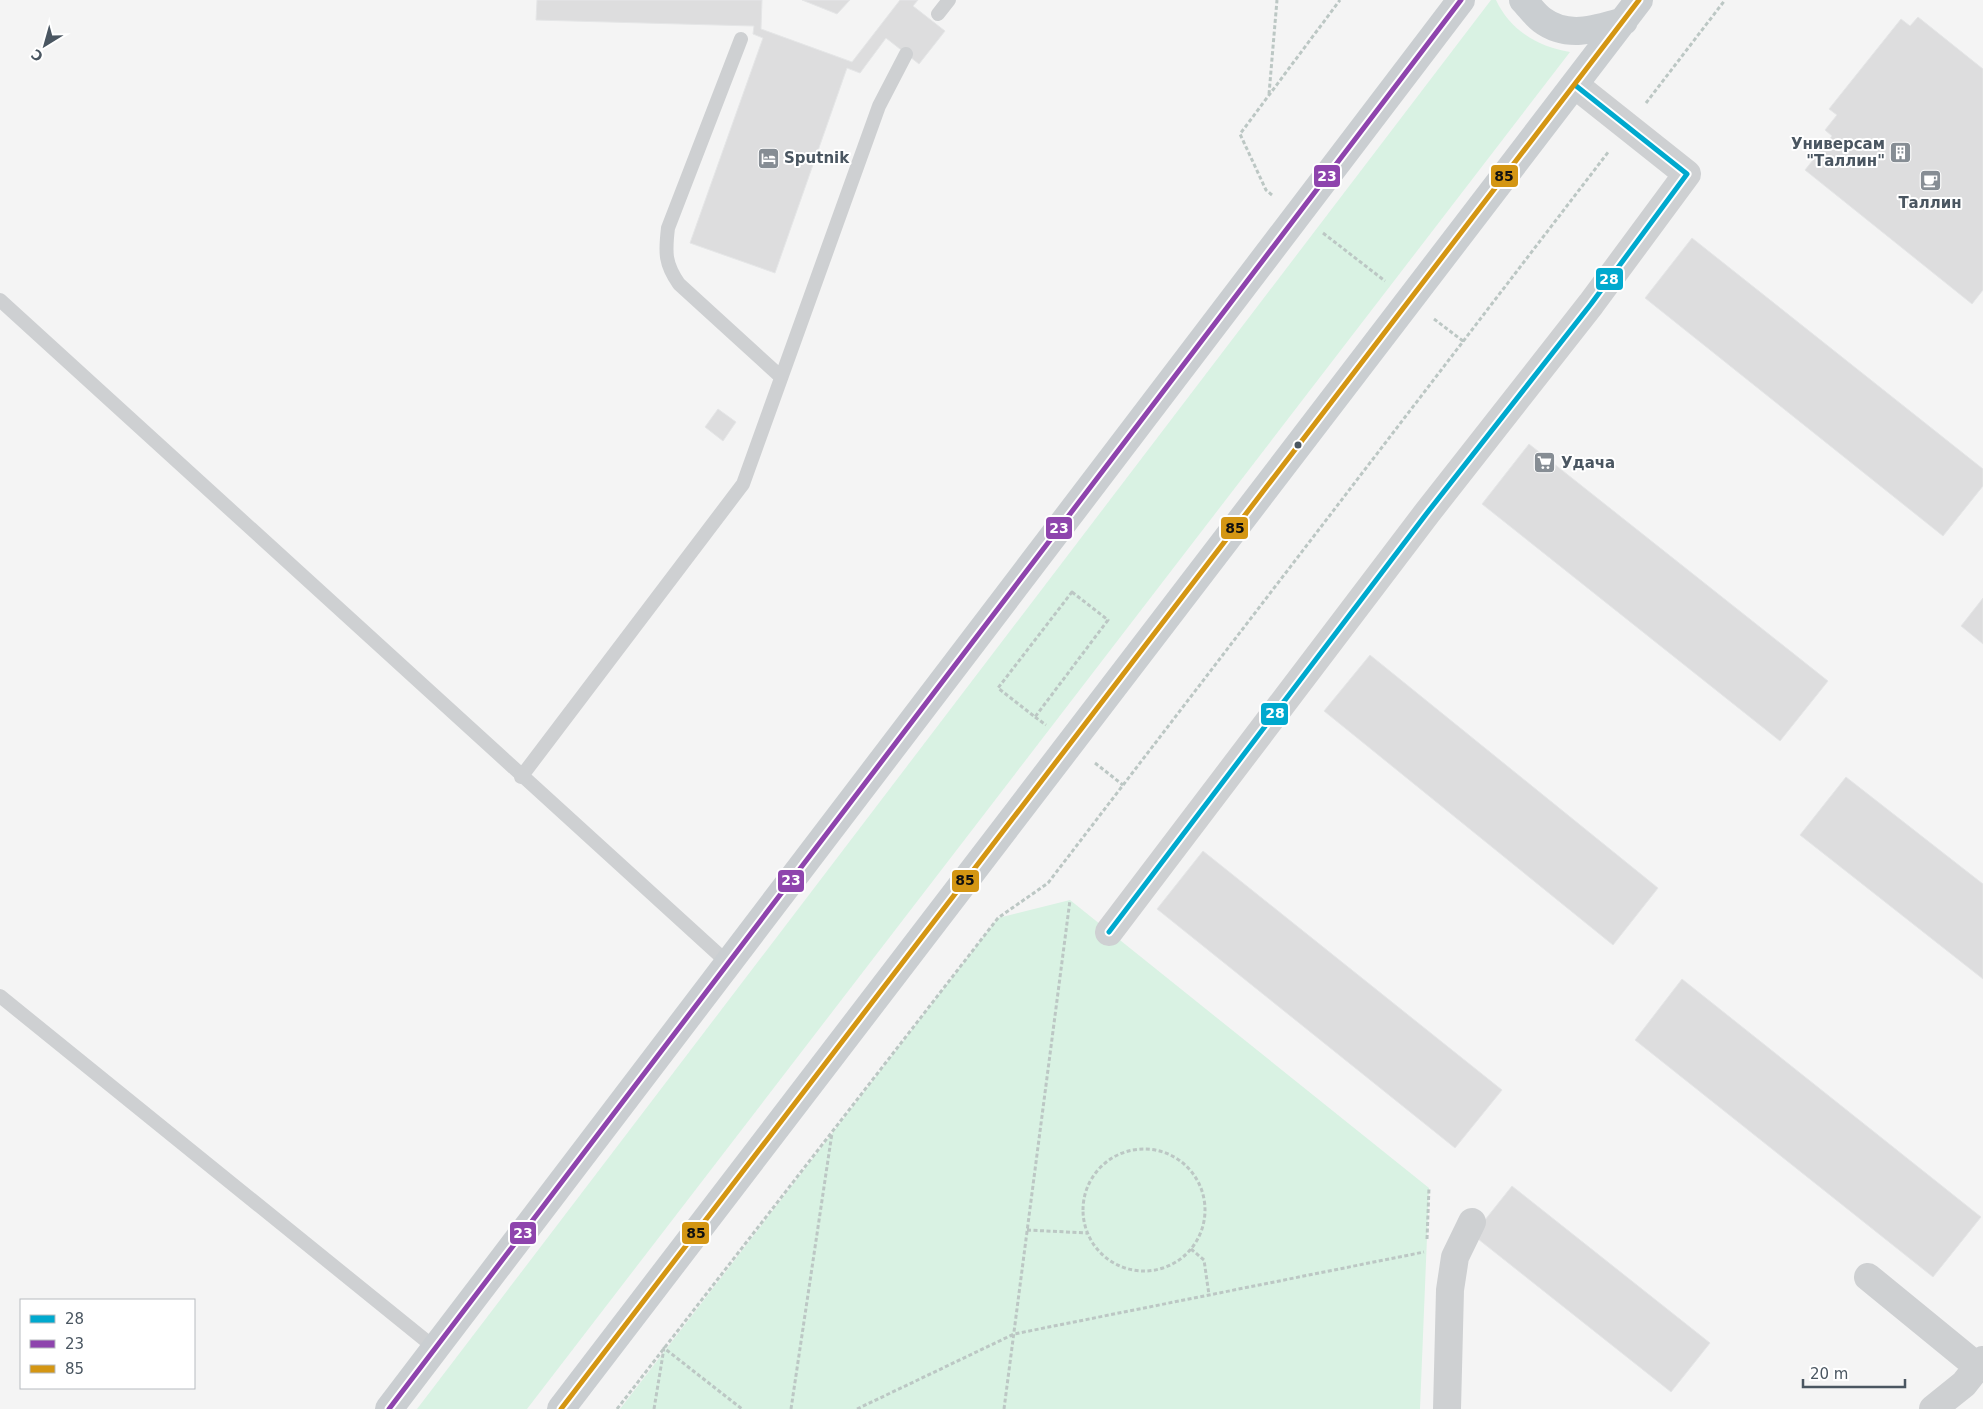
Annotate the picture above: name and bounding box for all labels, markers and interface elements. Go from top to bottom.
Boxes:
north arrow [20,20,70,70]
text: С [28,46,46,65]
place label: Универсам "Таллин" [1791,135,1885,170]
building icon: Универсам "Таллин" [1889,141,1913,165]
hotel icon: Sputnik [756,146,780,170]
place label: Sputnik [784,149,850,167]
line badge: 23 [1313,164,1341,188]
line badge: 85 [1490,164,1519,188]
text: 23 [1317,168,1337,184]
text: 85 [1494,168,1514,184]
cafe icon: Таллин [1918,168,1942,192]
place label: Таллин [1898,194,1962,212]
line badge: 28 [1595,267,1624,291]
text: 28 [1599,271,1619,287]
unlabelled marker [1293,440,1303,450]
supermarket icon: Удача [1533,451,1557,475]
place label: Удача [1561,454,1615,472]
line badge: 23 [1045,516,1073,540]
line badge: 85 [1220,516,1249,540]
text: 23 [1049,520,1069,536]
text: 85 [1225,520,1245,536]
line badge: 28 [1260,702,1289,726]
text: 28 [1265,705,1285,721]
line badge: 23 [777,869,805,893]
line badge: 85 [951,869,980,893]
text: 23 [781,872,801,888]
text: 85 [955,872,975,888]
line badge: 23 [509,1221,537,1245]
line badge: 85 [681,1221,710,1245]
text: 23 [513,1225,533,1241]
text: 85 [686,1225,706,1241]
legend [20,1299,195,1389]
text: 28 [65,1310,84,1328]
text: 23 [65,1335,84,1353]
scale bar [1803,1356,1906,1388]
text: 85 [65,1360,84,1378]
text: 20 m [1810,1365,1848,1383]

